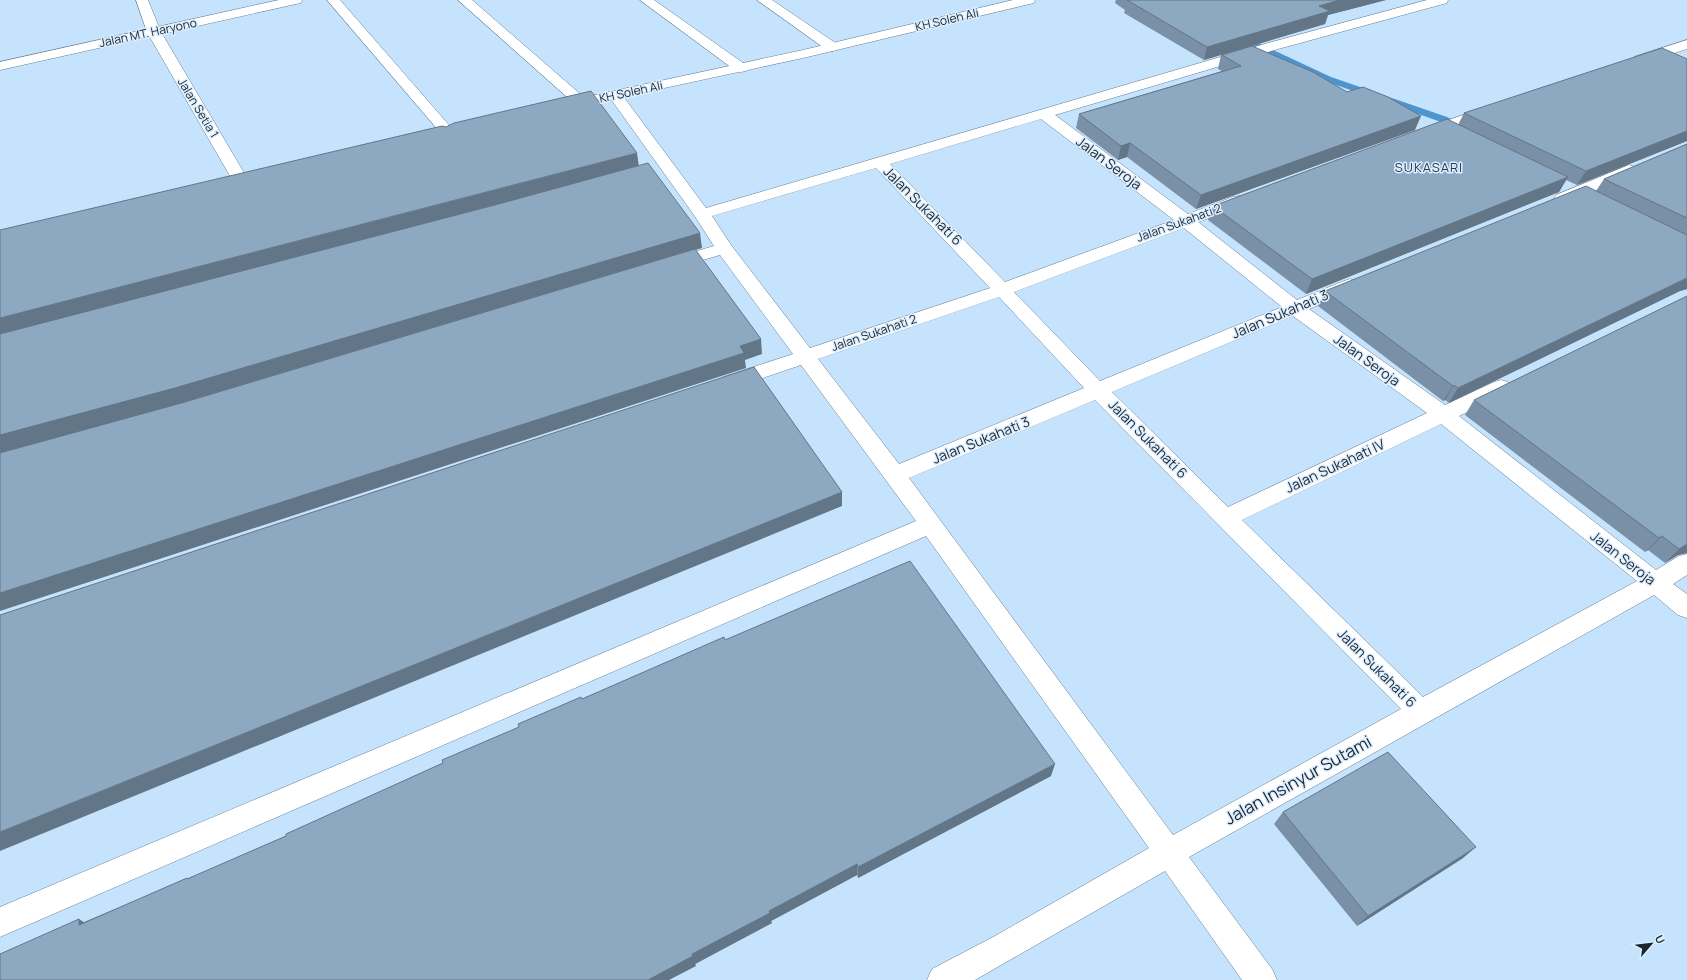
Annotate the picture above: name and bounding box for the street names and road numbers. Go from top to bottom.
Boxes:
street label: KH Soleh Ali [913,4,980,35]
street label: Jalan MT. Haryono [98,14,198,51]
street label: Jalan Setia 1 [174,75,223,141]
street label: KH Soleh Ali [597,76,664,107]
street label: Jalan Seroja [1073,132,1146,194]
street label: Jalan Sukahati 6 [880,162,967,249]
street label: Jalan Sukahati 2 [1134,199,1224,246]
street label: Jalan Sukahati 3 [1228,285,1331,343]
street label: Jalan Sukahati 2 [829,310,919,355]
street label: Jalan Seroja [1330,329,1404,390]
street label: Jalan Sukahati 6 [1105,395,1192,482]
street label: Jalan Sukahati 3 [929,411,1032,468]
street label: Jalan Sukahati IV [1282,434,1388,497]
street label: Jalan Seroja [1587,526,1660,589]
street label: Jalan Sukahati 6 [1334,624,1421,711]
street label: Jalan Insinyur Sutami [1220,730,1375,830]

